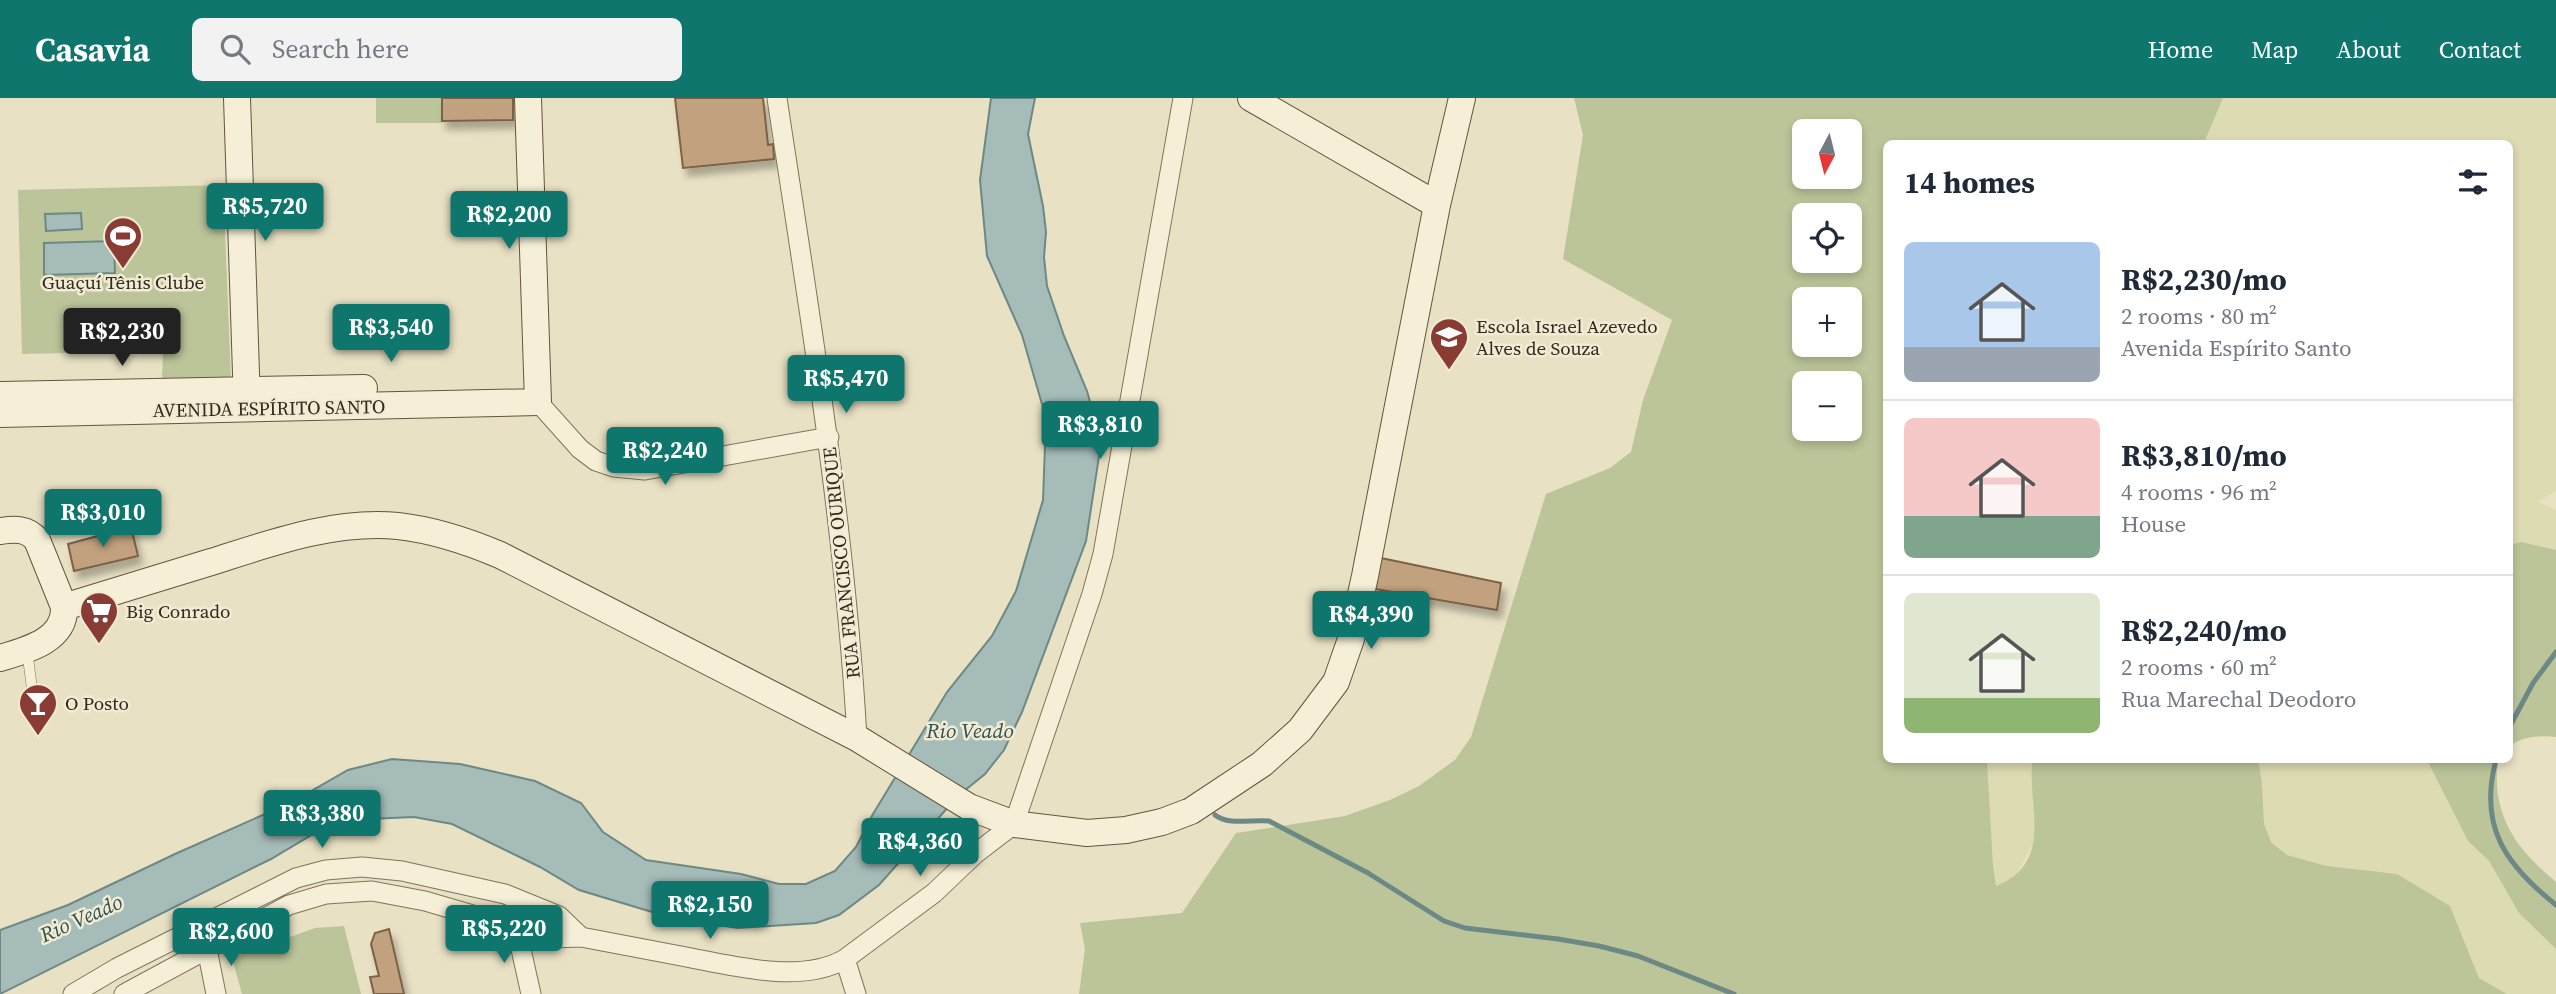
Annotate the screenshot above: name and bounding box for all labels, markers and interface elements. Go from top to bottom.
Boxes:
search box [192,18,682,81]
text: Casavia [35,27,150,72]
icon: search [216,30,254,68]
text: Search here [272,31,409,67]
text: Home [2148,33,2213,66]
text: Map [2251,33,2298,66]
text: About [2336,33,2401,66]
text: Contact [2439,33,2521,66]
north arrow [1792,119,1862,189]
map controls [1792,119,1862,441]
text: 14 homes [1904,162,2035,203]
icon: filters [2454,163,2492,201]
pin: R$5,720 [200,184,330,243]
text: R$5,720 [223,190,307,222]
pin: R$2,200 [444,192,574,251]
text: R$2,200 [467,198,551,230]
button: locate [1792,203,1862,273]
sports icon: Guaçuí Tênis Clube [102,215,144,270]
text: R$2,230/mo [2121,259,2287,300]
place label: Guaçuí Tênis Clube [42,269,204,295]
icon: home [1960,270,2044,354]
button: + [1792,287,1862,357]
text: 2 rooms · 80 m² [2121,300,2277,332]
pin: R$3,540 [326,304,456,364]
pin: R$2,230 [57,308,187,368]
text: R$3,540 [349,311,433,343]
place label: Escola Israel Azevedo Alves de Souza [1476,313,1658,361]
text: R$2,230 [80,315,164,347]
school or university icon: Escola Israel Azevedo Alves de Souza [1428,316,1470,371]
text: Avenida Espírito Santo [2121,332,2352,364]
pin: R$5,470 [781,356,911,415]
text: R$5,470 [804,362,888,394]
button: − [1792,371,1862,441]
street label: AVENIDA ESPÍRITO SANTO [152,393,386,423]
pin: R$3,810 [1035,402,1165,461]
text: R$3,810 [1058,408,1142,440]
pin: R$2,240 [600,428,730,487]
text: R$2,240 [623,434,707,466]
text: R$3,810/mo [2121,435,2287,476]
street label: RUA FRANCISCO OURIQUE [816,446,866,680]
icon: home [1960,446,2044,530]
text: 4 rooms · 96 m² [2121,476,2277,508]
pin: R$3,010 [38,490,168,549]
text: R$3,010 [61,496,145,528]
text: House [2121,508,2186,540]
supermarket icon: Big Conrado [78,590,120,645]
pin: R$4,390 [1306,592,1436,651]
place label: Big Conrado [126,598,231,624]
text: R$4,390 [1329,598,1413,630]
text: R$2,240/mo [2121,610,2287,651]
icon: home [1960,621,2044,705]
text: 2 rooms · 60 m² [2121,651,2277,683]
bar icon: O Posto [17,682,59,737]
text: Rua Marechal Deodoro [2121,683,2357,715]
place label: O Posto [65,690,129,716]
water label: Rio Veado [925,716,1014,745]
pin: R$3,380 [257,790,387,850]
text: R$3,380 [280,797,364,829]
pin: R$4,360 [855,818,985,878]
text: R$4,360 [878,825,962,857]
pin: R$2,150 [645,882,775,941]
water label: Rio Veado [34,887,127,949]
text: R$2,150 [668,888,752,920]
pin: R$5,220 [439,906,569,965]
pin: R$2,600 [166,908,296,968]
text: R$5,220 [462,912,546,944]
text: R$2,600 [189,915,273,947]

